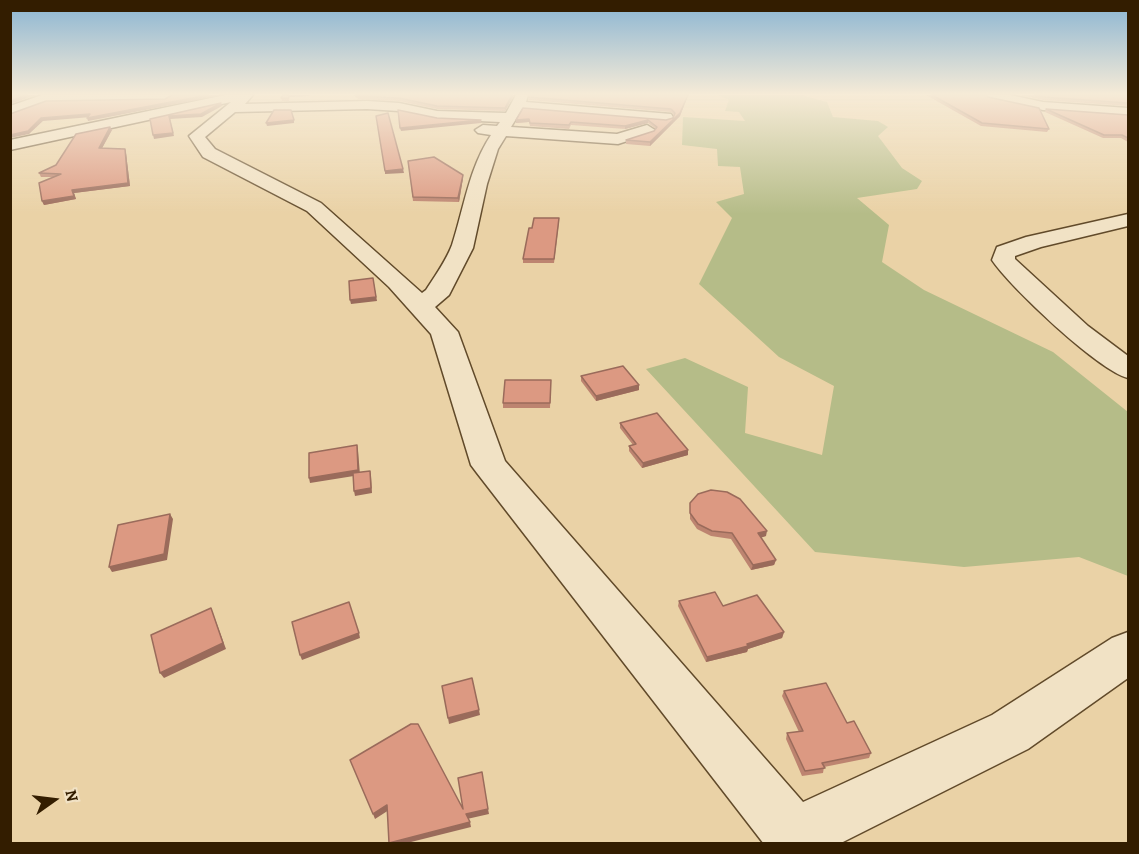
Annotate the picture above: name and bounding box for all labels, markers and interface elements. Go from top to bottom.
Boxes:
north arrow [24,770,84,830]
text: N [59,787,84,804]

